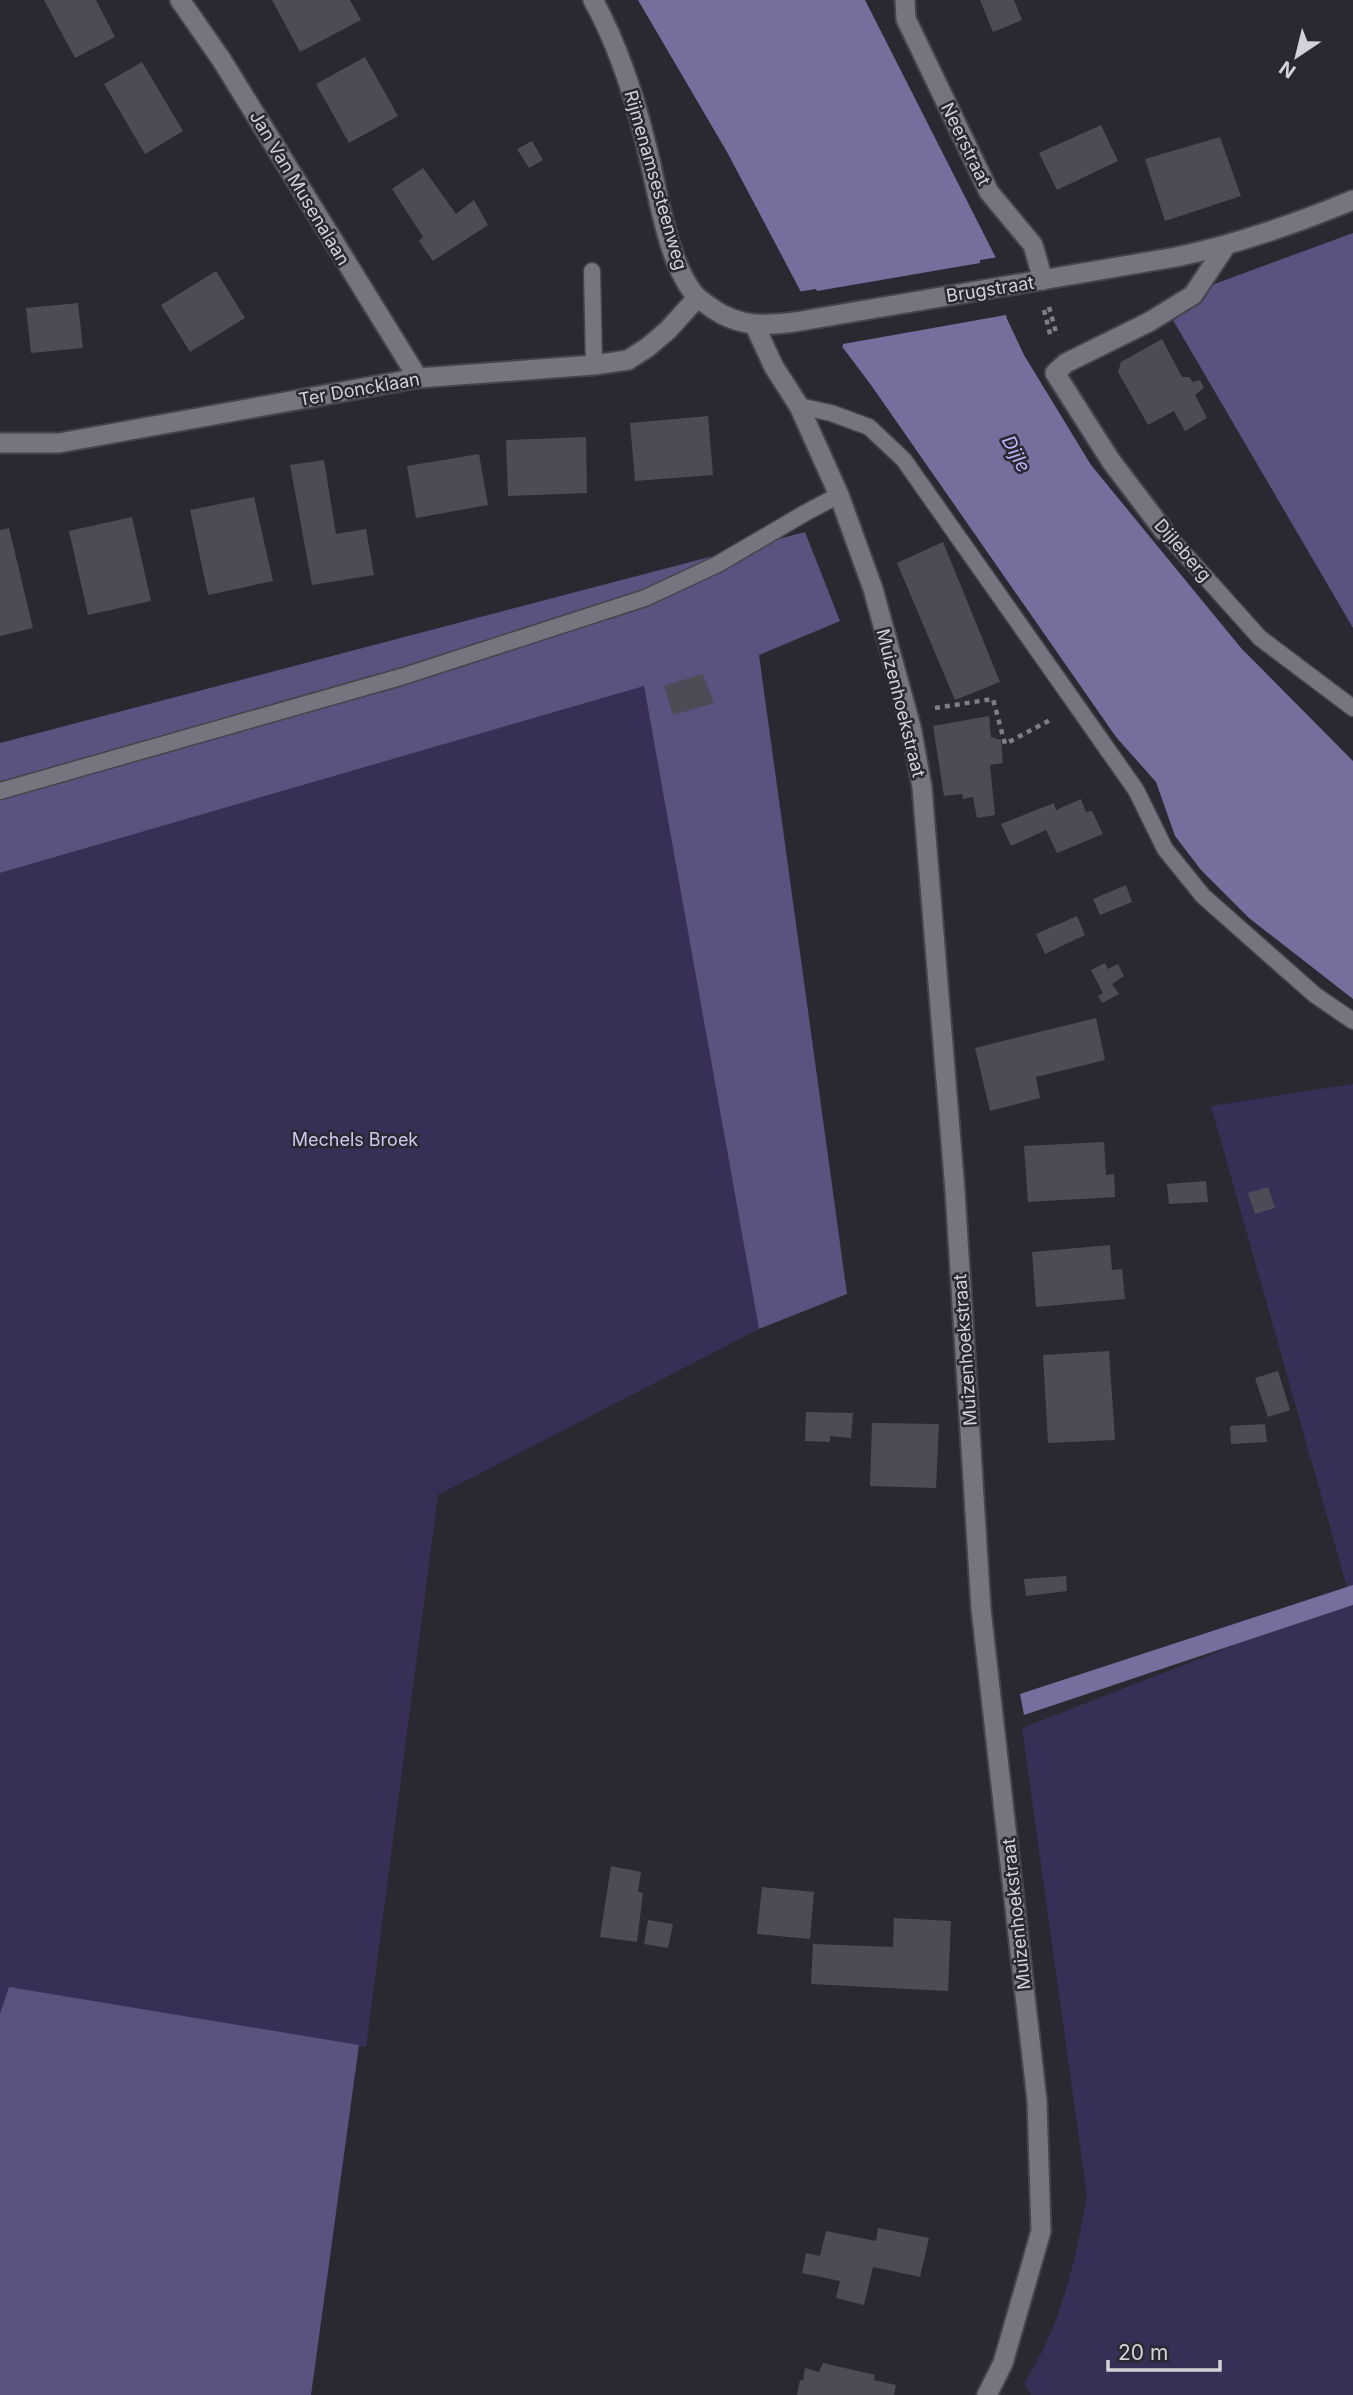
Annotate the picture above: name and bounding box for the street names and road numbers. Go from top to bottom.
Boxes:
street label: Rijmenamsesteenweg [620,88,692,272]
street label: Neerstraat [937,99,995,189]
street label: Jan Van Musenalaan [246,107,354,269]
street label: Brugstraat [945,272,1035,306]
street label: Ter Doncklaan [297,368,421,410]
street label: Dijleberg [1150,515,1216,585]
street label: Muizenhoekstraat [872,627,930,779]
street label: Muizenhoekstraat [949,1273,981,1427]
street label: Muizenhoekstraat [998,1837,1034,1991]

